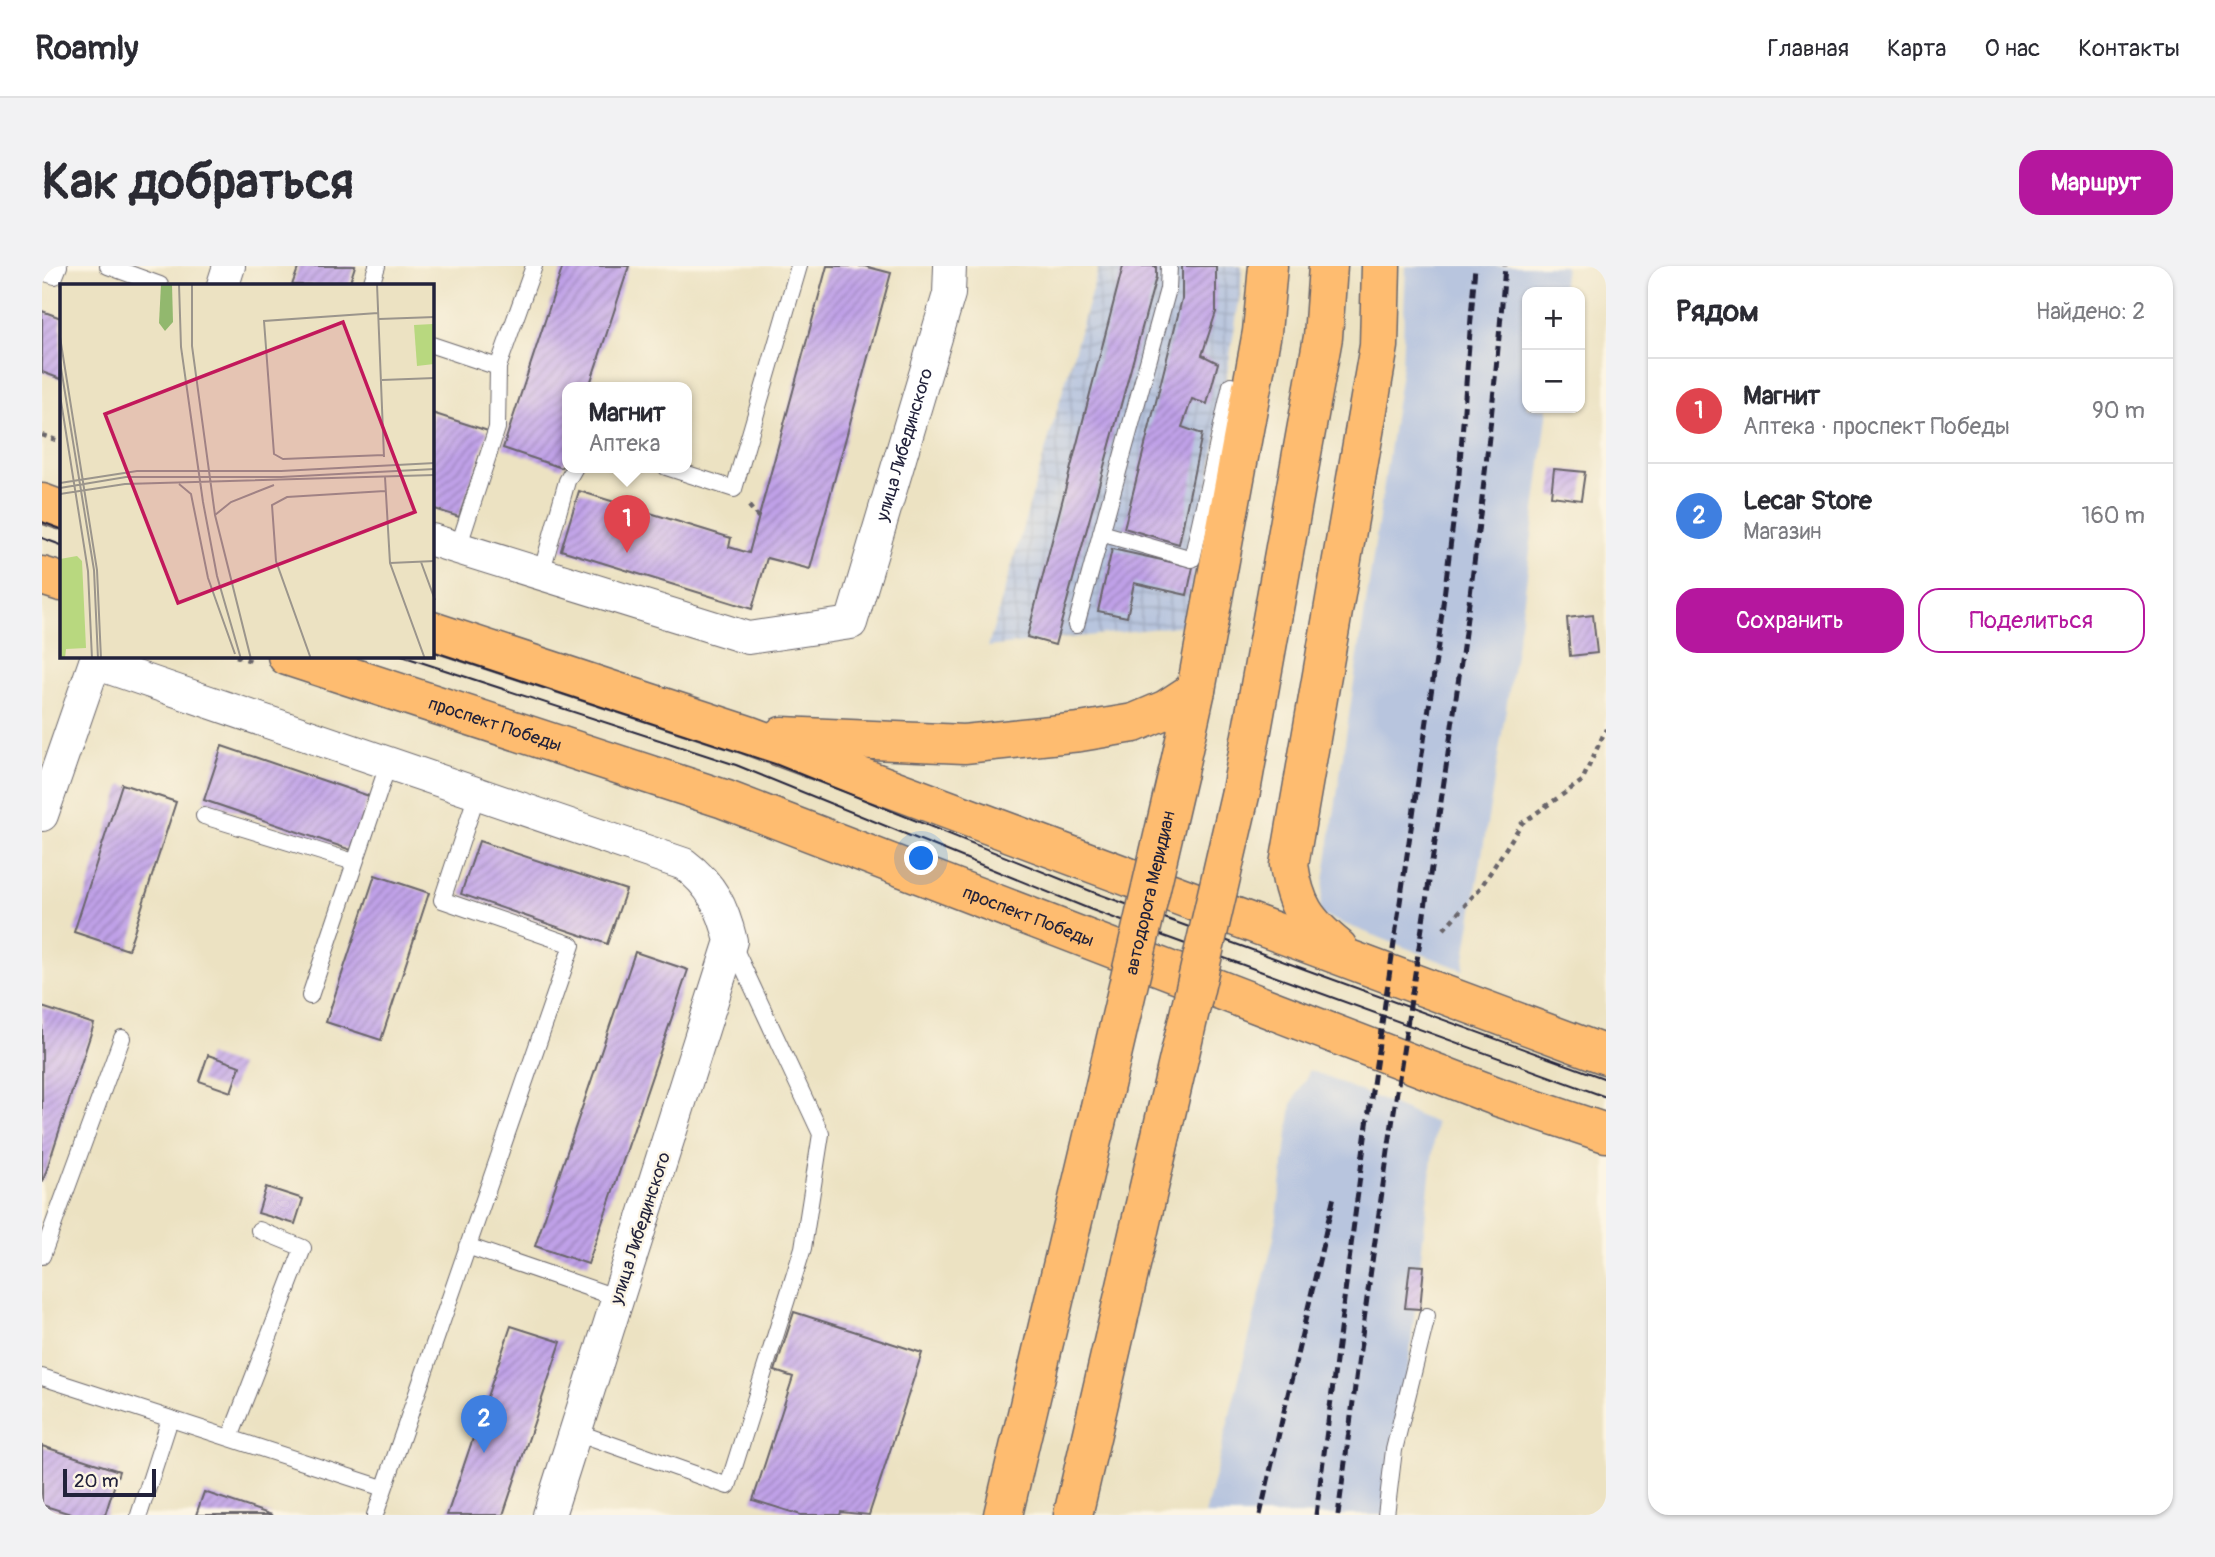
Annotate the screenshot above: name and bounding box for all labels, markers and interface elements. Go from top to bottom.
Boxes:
text: Roamly [35,28,138,69]
text: Главная [1768,34,1849,63]
text: Карта [1887,34,1947,63]
text: О нас [1985,34,2040,63]
text: Контакты [2078,34,2180,63]
button: Маршрут [2019,150,2173,215]
text: Как добраться [42,152,354,213]
inset map [60,284,434,658]
map controls [1522,287,1585,413]
button: + [1522,287,1585,350]
text: Рядом [1676,293,1759,330]
text: Найдено: 2 [2036,297,2145,326]
button: − [1522,350,1585,413]
street label: улица Либединского [871,365,938,525]
text: Магнит [1743,380,1820,412]
popup [562,382,692,473]
text: 1 [1695,396,1704,425]
text: 90 m [2092,396,2145,425]
text: Магнит [588,397,666,429]
text: Аптека · проспект Победы [1743,412,2010,441]
text: Аптека [588,429,660,458]
text: Lecar Store [1743,485,1872,517]
pin: 1 [604,495,650,553]
text: 2 [1693,501,1705,530]
text: 160 m [2081,501,2145,530]
text: Магазин [1743,517,1822,546]
button: Сохранить [1676,588,1904,653]
button: Поделиться [1918,588,2145,653]
street label: проспект Победы [425,692,565,757]
street label: автодорога Меридиан [1120,809,1181,977]
your location [904,841,938,875]
street label: проспект Победы [959,881,1097,952]
street label: улица Либединского [605,1149,676,1308]
pin: 2 [461,1395,507,1453]
scale bar [63,1466,156,1498]
text: 20 m [74,1469,119,1493]

